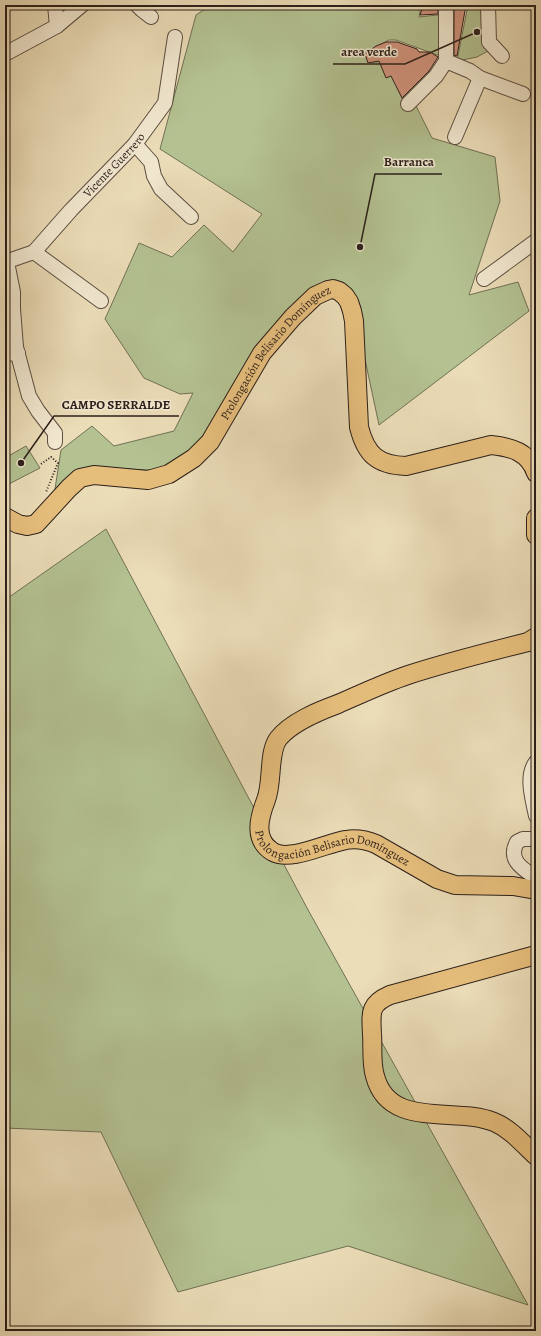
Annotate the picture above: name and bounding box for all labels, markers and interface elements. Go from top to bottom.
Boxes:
callout: area verde [333,39,405,64]
text: area verde [341,43,397,60]
street label: Vicente Guerrero [79,129,149,201]
callout: Barranca [375,149,442,174]
text: Barranca [384,153,435,170]
street label: Prolongación Belisario Domínguez [217,282,334,423]
callout: CAMPO SERRALDE [54,391,179,416]
text: CAMPO SERRALDE [62,396,171,413]
street label: Prolongación Belisario Domínguez [251,829,413,870]

